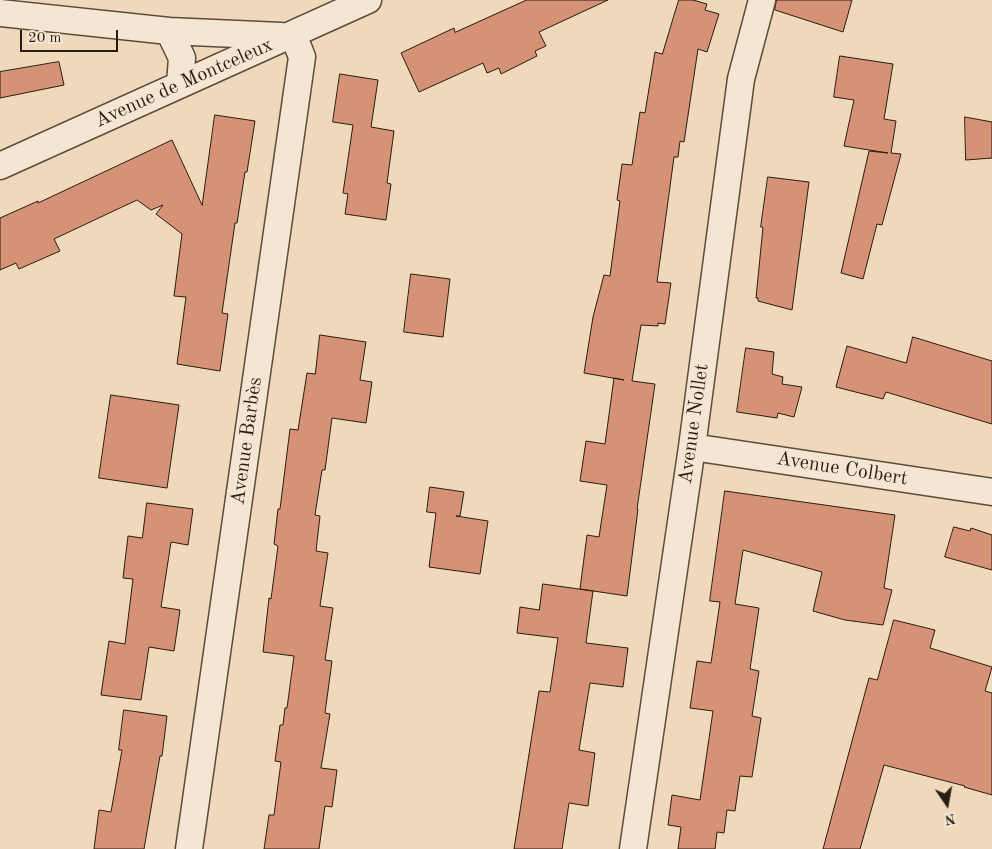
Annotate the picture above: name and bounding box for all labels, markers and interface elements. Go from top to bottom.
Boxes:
scale bar [22,20,120,52]
text: 20 m [28,31,62,46]
street label: Avenue de Montceleux [91,33,277,133]
street label: Avenue Nollet [674,362,714,486]
street label: Avenue Barbès [226,375,268,507]
street label: Avenue Colbert [775,447,909,491]
north arrow [922,779,972,829]
text: N [943,811,957,827]

